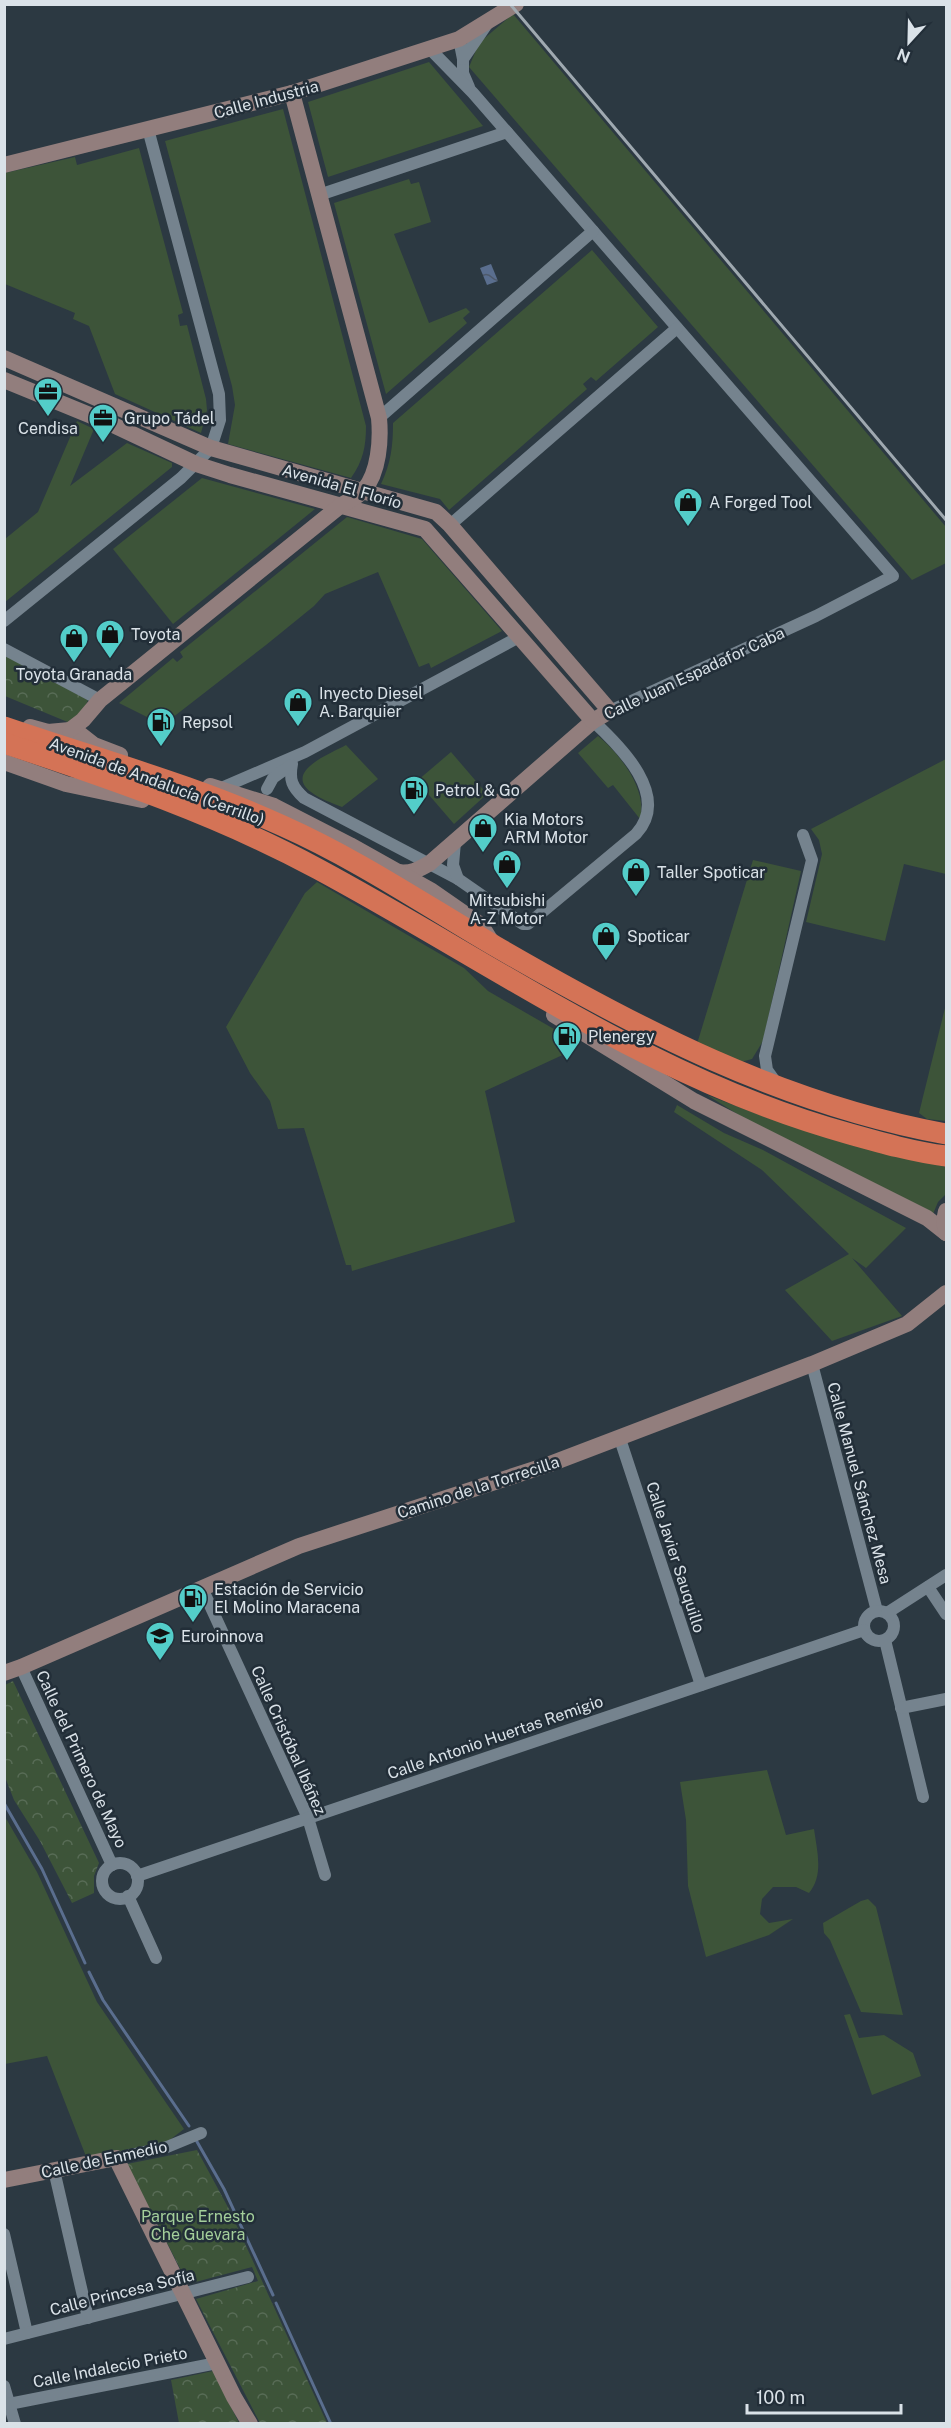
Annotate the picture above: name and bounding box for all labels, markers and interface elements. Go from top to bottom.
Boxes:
north arrow [879,12,939,72]
text: N [894,44,913,67]
street label: Calle Industria [212,76,320,123]
office icon: Cendisa [32,376,64,418]
office icon: Grupo Tádel [87,402,119,444]
place label: Grupo Tádel [124,409,215,428]
place label: Cendisa [18,419,78,438]
street label: Avenida El Florío [280,460,404,513]
shop icon: A Forged Tool [672,486,704,528]
place label: A Forged Tool [709,493,812,512]
shop icon: Toyota [94,618,126,660]
shop icon: Toyota Granada [58,622,90,664]
street label: Calle Juan Espadafor Caba [601,623,787,724]
place label: Toyota [131,625,180,644]
place label: Toyota Granada [16,665,132,684]
place label: Inyecto Diesel A. Barquier [319,684,423,721]
shop icon: Inyecto Diesel A. Barquier [282,686,314,728]
fuel station icon: Repsol [145,706,177,748]
place label: Repsol [182,713,233,732]
street label: Avenida de Andalucía (Cerrillo) [47,734,267,829]
fuel station icon: Petrol & Go [398,774,430,816]
place label: Petrol & Go [435,781,520,800]
place label: Kia Motors ARM Motor [504,810,588,847]
shop icon: Kia Motors ARM Motor [467,812,499,854]
shop icon: Mitsubishi A-Z Motor [491,848,523,890]
shop icon: Taller Spoticar [620,856,652,898]
place label: Taller Spoticar [657,863,765,882]
place label: Mitsubishi A-Z Motor [469,891,545,928]
shop icon: Spoticar [590,920,622,962]
place label: Spoticar [627,927,690,946]
fuel station icon: Plenergy [551,1020,583,1062]
place label: Plenergy [588,1027,655,1046]
street label: Calle Manuel Sánchez Mesa [823,1380,896,1586]
street label: Camino de la Torrecilla [395,1452,562,1523]
street label: Calle Javier Sauquillo [642,1479,709,1635]
place label: Estación de Servicio El Molino Maracena [214,1580,363,1617]
fuel station icon: Estación de Servicio El Molino Maracena [177,1582,209,1624]
school or university icon: Euroinnova [144,1620,176,1662]
place label: Euroinnova [181,1627,264,1646]
street label: Calle Cristóbal Ibáñez [247,1663,330,1818]
street label: Calle del Primero de Mayo [32,1668,131,1851]
street label: Calle Antonio Huertas Remigio [385,1692,605,1783]
street label: Calle de Enmedio [39,2137,169,2182]
park label: Parque Ernesto Che Guevara [141,2207,255,2244]
street label: Calle Princesa Sofía [48,2265,196,2320]
street label: Calle Indalecio Prieto [31,2343,189,2392]
scale bar [747,2377,902,2415]
text: 100 m [756,2387,805,2408]

